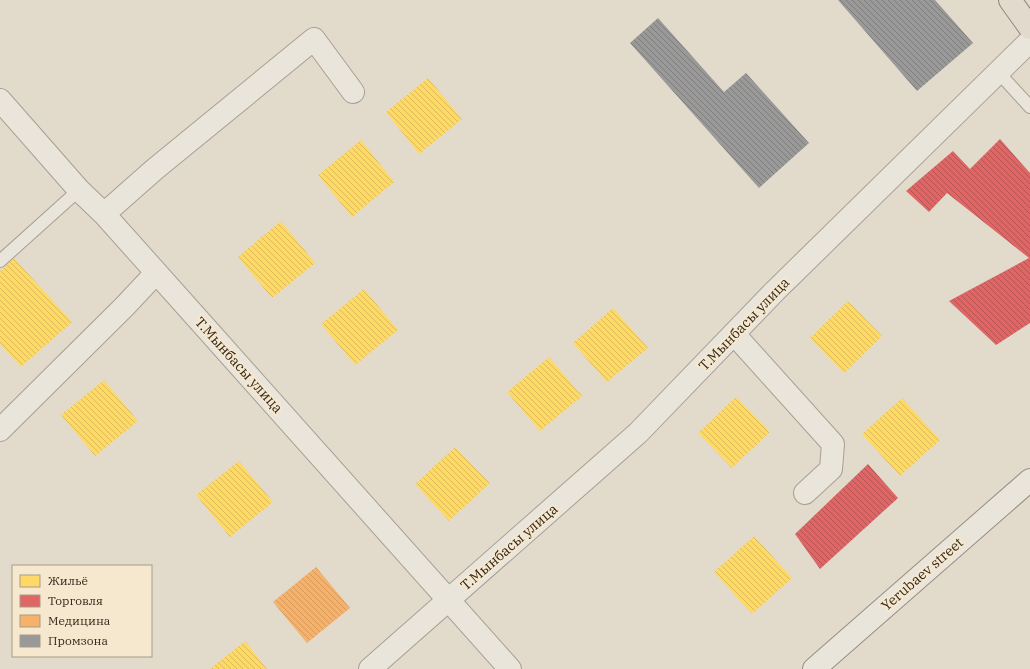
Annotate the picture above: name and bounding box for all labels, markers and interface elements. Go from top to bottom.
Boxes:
street label: Т.Мынбасы улица [695,273,793,375]
street label: Т.Мынбасы улица [191,313,287,417]
street label: Т.Мынбасы улица [457,500,562,594]
street label: Yerubaev street [877,533,967,615]
legend [12,565,152,657]
text: Жильё [48,573,88,588]
text: Торговля [48,593,103,608]
text: Медицина [48,613,111,628]
text: Промзона [48,633,108,648]

